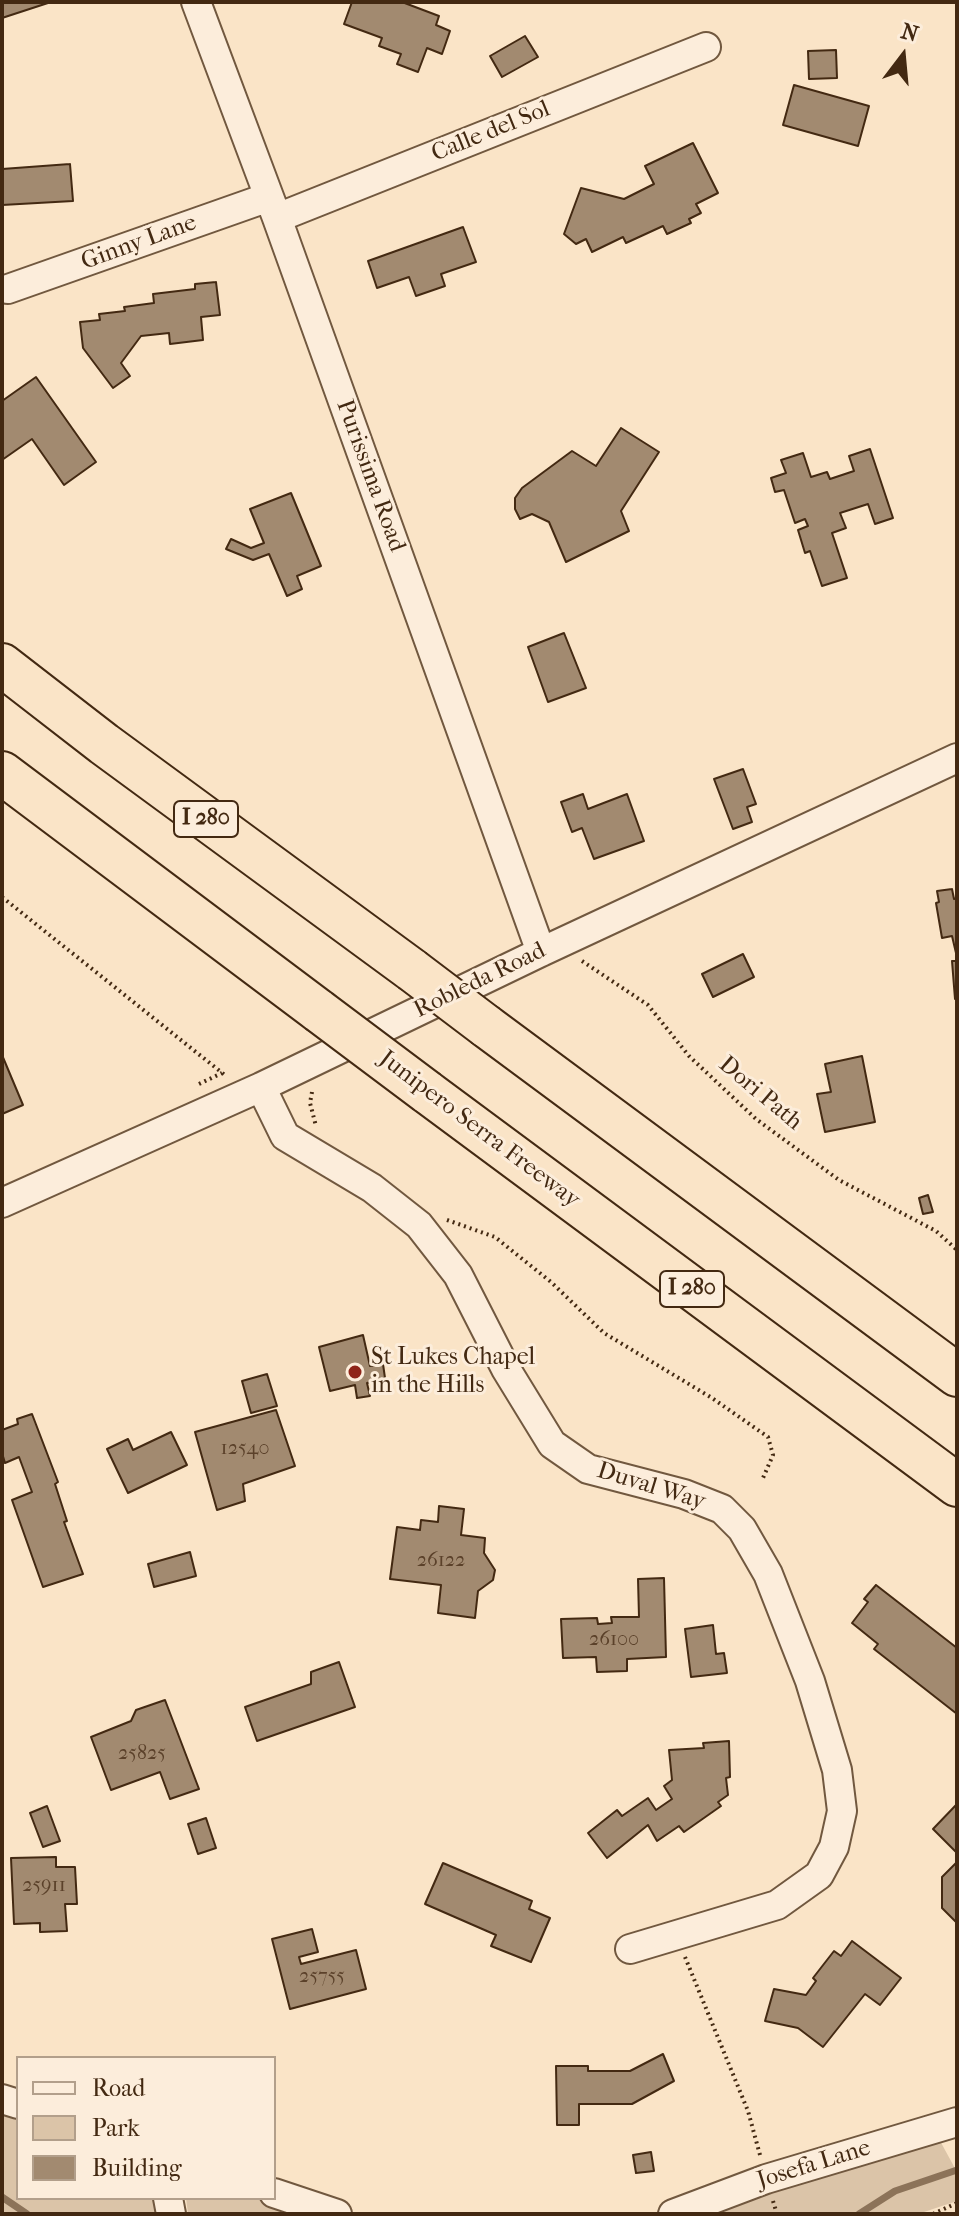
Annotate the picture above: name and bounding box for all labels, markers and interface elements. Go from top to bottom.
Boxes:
north arrow [863,16,943,96]
text: N [898,18,921,48]
street label: Calle del Sol [428,95,554,169]
street label: Ginny Lane [77,209,201,277]
street label: Purissima Road [329,396,411,556]
road number: I 280 [174,801,238,837]
street label: Robleda Road [410,937,550,1025]
street label: Junipero Serra Freeway [373,1045,585,1215]
street label: Dori Path [712,1051,808,1137]
road number: I 280 [660,1271,724,1307]
place label: St Lukes Chapel in the Hills [371,1344,535,1400]
marker: St Lukes Chapel in the Hills [346,1363,364,1381]
house number: 12540 [221,1437,269,1461]
street label: Duval Way [593,1457,709,1517]
house number: 26122 [417,1549,465,1573]
house number: 26100 [589,1628,639,1652]
house number: 25825 [118,1742,166,1766]
house number: 25911 [22,1874,66,1898]
house number: 25755 [299,1965,345,1989]
legend [16,2056,276,2200]
text: Road [92,2074,145,2102]
text: Park [92,2114,140,2142]
street label: Josefa Lane [754,2134,874,2196]
text: Building [92,2154,182,2182]

